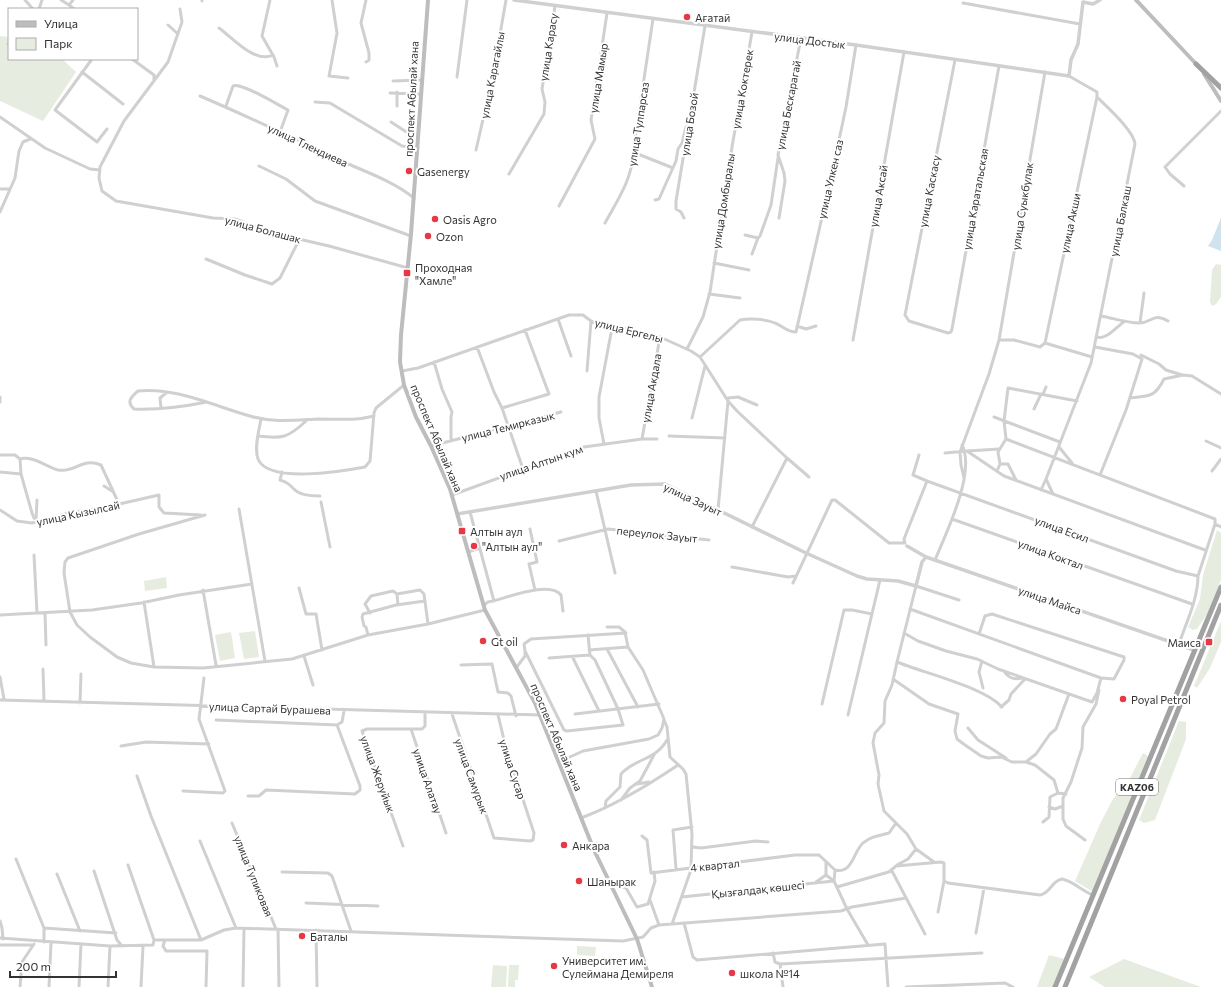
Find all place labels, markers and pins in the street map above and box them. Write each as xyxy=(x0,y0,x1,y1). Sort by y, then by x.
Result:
place label: Ағатай xyxy=(695,11,730,24)
marker: Ағатай xyxy=(682,12,692,22)
place label: Gasenergy xyxy=(417,165,470,178)
marker: Gasenergy xyxy=(404,166,414,176)
place label: Oasis Agro xyxy=(443,213,497,226)
marker: Oasis Agro xyxy=(430,214,440,224)
place label: Ozon xyxy=(436,230,463,243)
marker: Ozon xyxy=(423,231,433,241)
place label: Проходная "Хамле" xyxy=(415,261,472,287)
marker: Проходная "Хамле" xyxy=(402,268,412,278)
place label: Алтын аул xyxy=(470,525,523,538)
marker: Алтын аул xyxy=(457,526,467,536)
place label: "Алтын аул" xyxy=(482,540,542,553)
marker: "Алтын аул" xyxy=(469,541,479,551)
place label: Gt oil xyxy=(491,635,518,648)
marker: Gt oil xyxy=(478,636,488,646)
place label: Маиса xyxy=(1167,636,1201,649)
marker: Маиса xyxy=(1204,637,1214,647)
place label: Poyal Petrol xyxy=(1131,693,1191,706)
marker: Poyal Petrol xyxy=(1118,694,1128,704)
place label: Анкара xyxy=(572,839,610,852)
marker: Анкара xyxy=(559,840,569,850)
place label: Шанырак xyxy=(587,875,637,888)
marker: Шанырак xyxy=(574,876,584,886)
place label: Баталы xyxy=(310,930,348,943)
marker: Баталы xyxy=(297,931,307,941)
place label: Университет им. Сулеймана Демиреля xyxy=(562,954,674,980)
marker: Университет им. Сулеймана Демиреля xyxy=(549,961,559,971)
place label: школа №14 xyxy=(740,967,800,980)
marker: школа №14 xyxy=(727,968,737,978)

